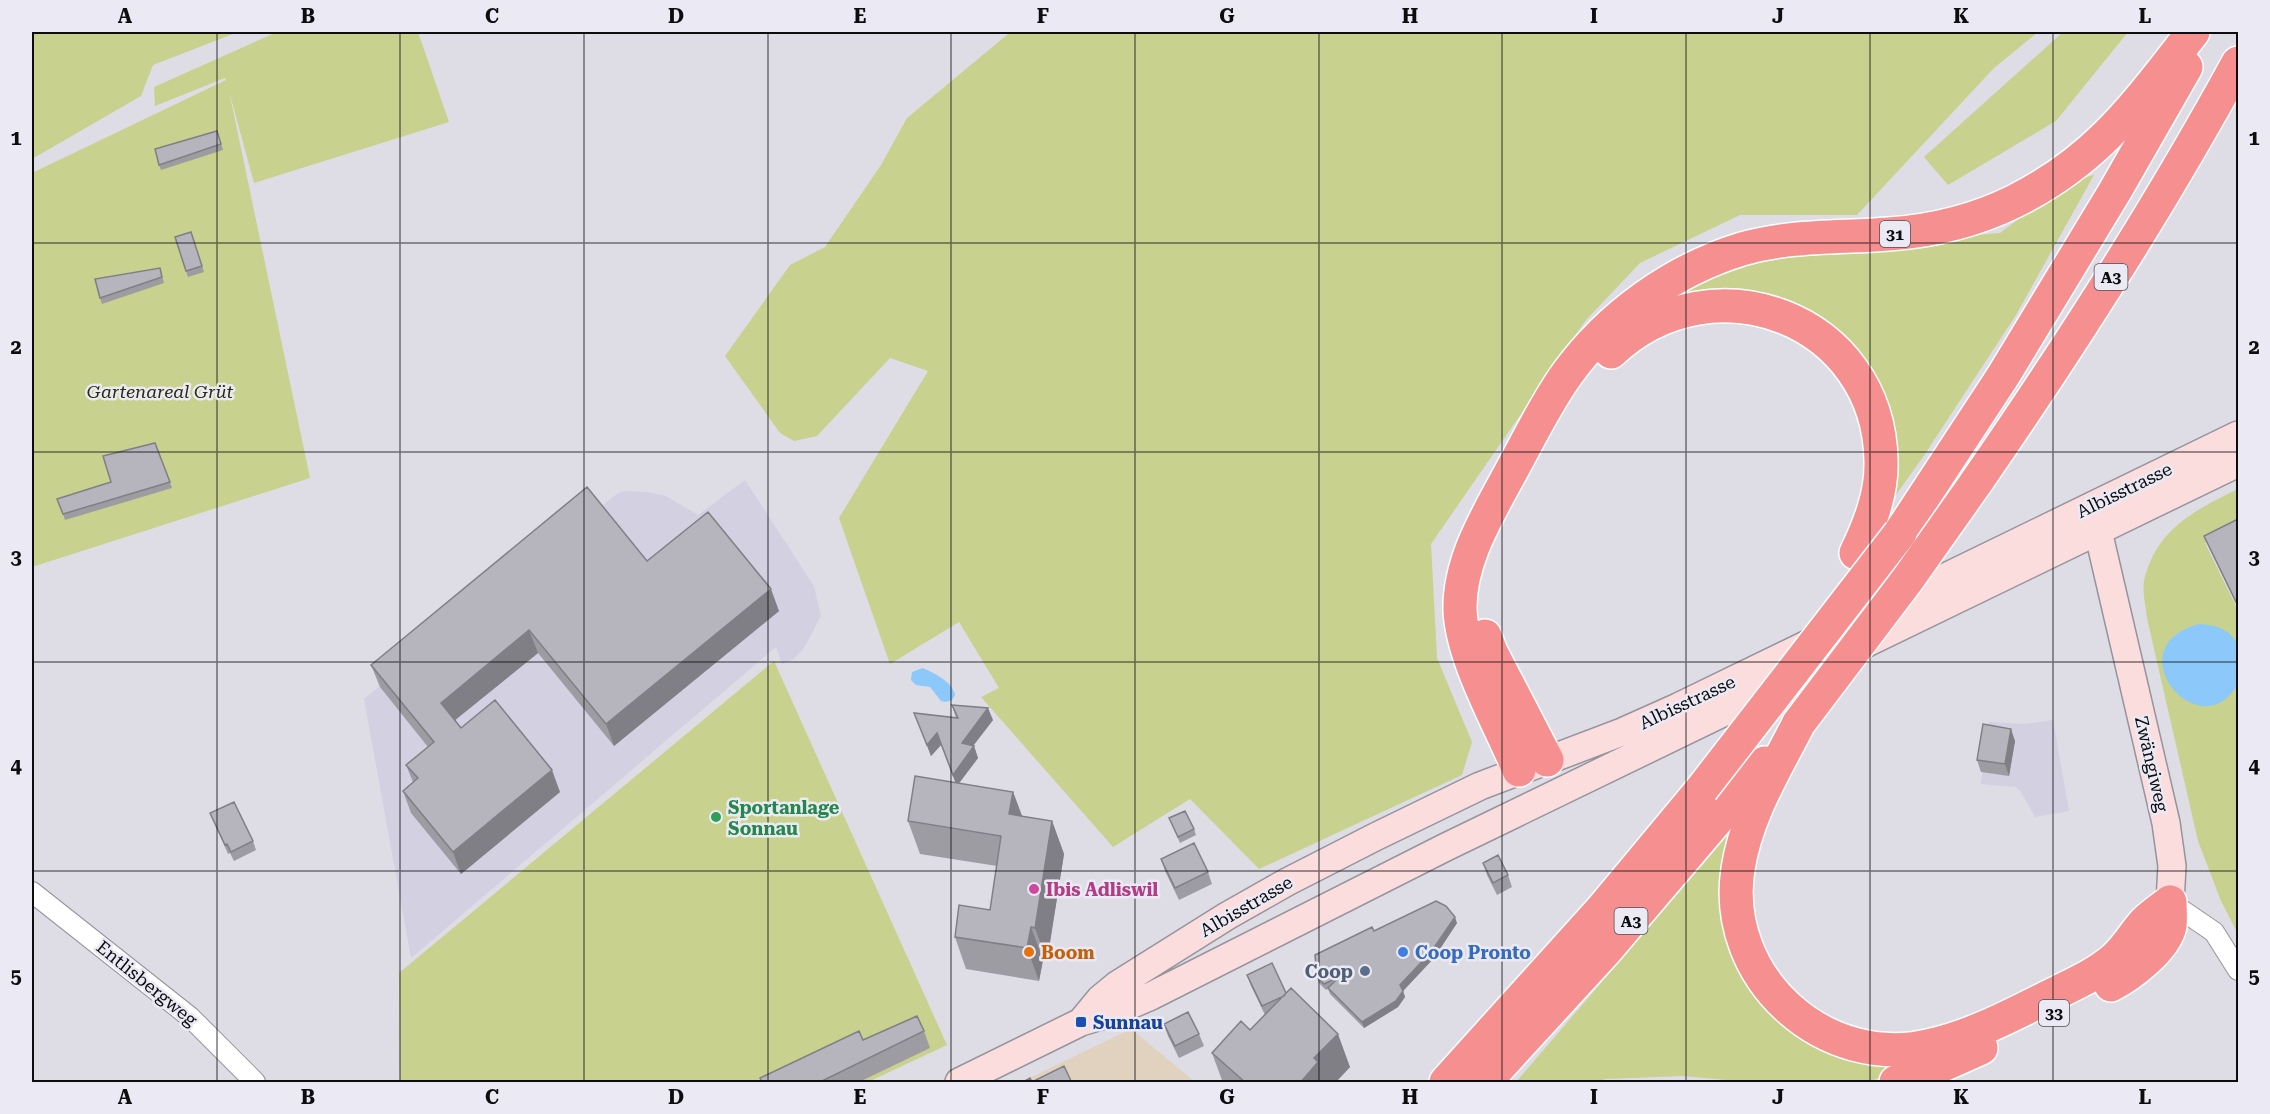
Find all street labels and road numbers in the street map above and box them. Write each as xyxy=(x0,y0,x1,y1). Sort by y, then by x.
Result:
road number: 31 xyxy=(1880,221,1910,247)
road number: A3 xyxy=(2094,264,2128,290)
street label: Albisstrasse xyxy=(2073,458,2175,522)
street label: Albisstrasse xyxy=(1636,671,1738,733)
street label: Zwängiweg xyxy=(2131,714,2173,815)
street label: Albisstrasse xyxy=(1196,871,1296,941)
road number: A3 xyxy=(1614,908,1648,934)
street label: Entlisbergweg xyxy=(92,936,202,1030)
road number: 33 xyxy=(2039,1000,2069,1026)

